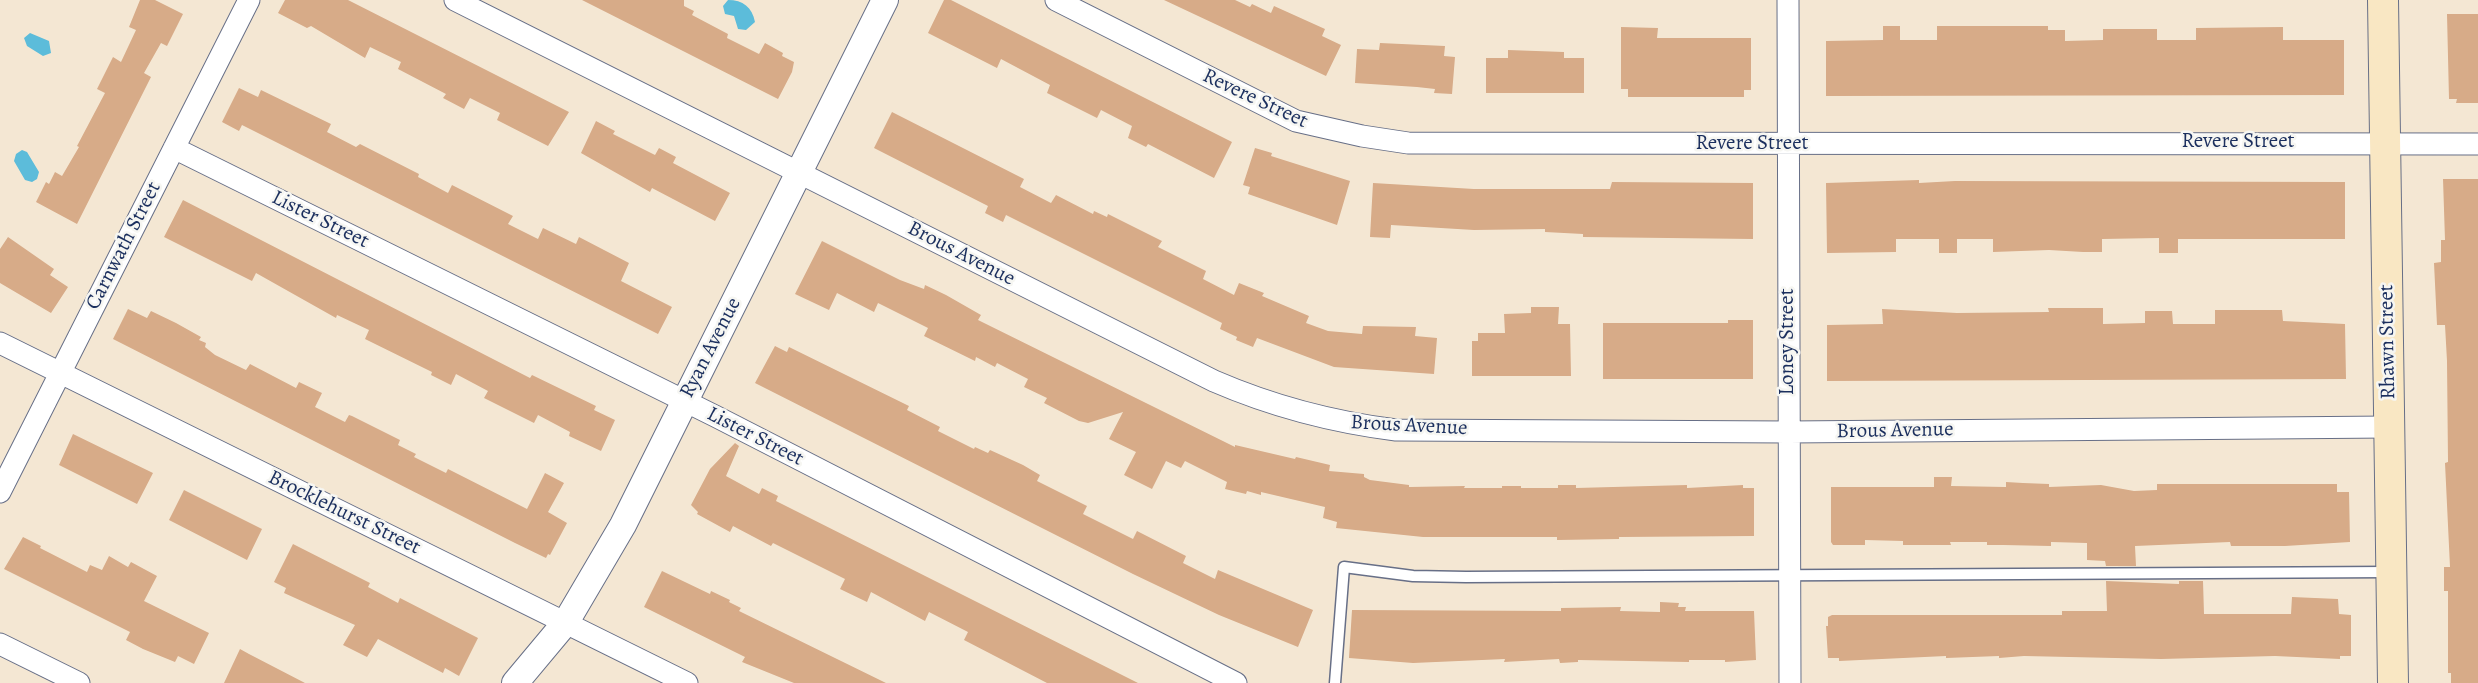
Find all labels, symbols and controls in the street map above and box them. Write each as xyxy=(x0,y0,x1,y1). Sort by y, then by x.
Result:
street label: Revere Street xyxy=(1198,64,1312,134)
street label: Revere Street xyxy=(2181,129,2295,155)
street label: Revere Street xyxy=(1695,131,1809,157)
street label: Carnwath Street xyxy=(81,178,167,314)
street label: Lister Street xyxy=(267,186,373,254)
street label: Brous Avenue xyxy=(903,216,1019,292)
street label: Rhawn Street xyxy=(2374,284,2402,400)
street label: Loney Street xyxy=(1775,288,1801,396)
street label: Ryan Avenue xyxy=(675,294,747,402)
street label: Lister Street xyxy=(702,402,808,472)
street label: Brous Avenue xyxy=(1350,410,1468,442)
street label: Brous Avenue xyxy=(1836,417,1954,445)
street label: Brocklehurst Street xyxy=(264,465,424,561)

